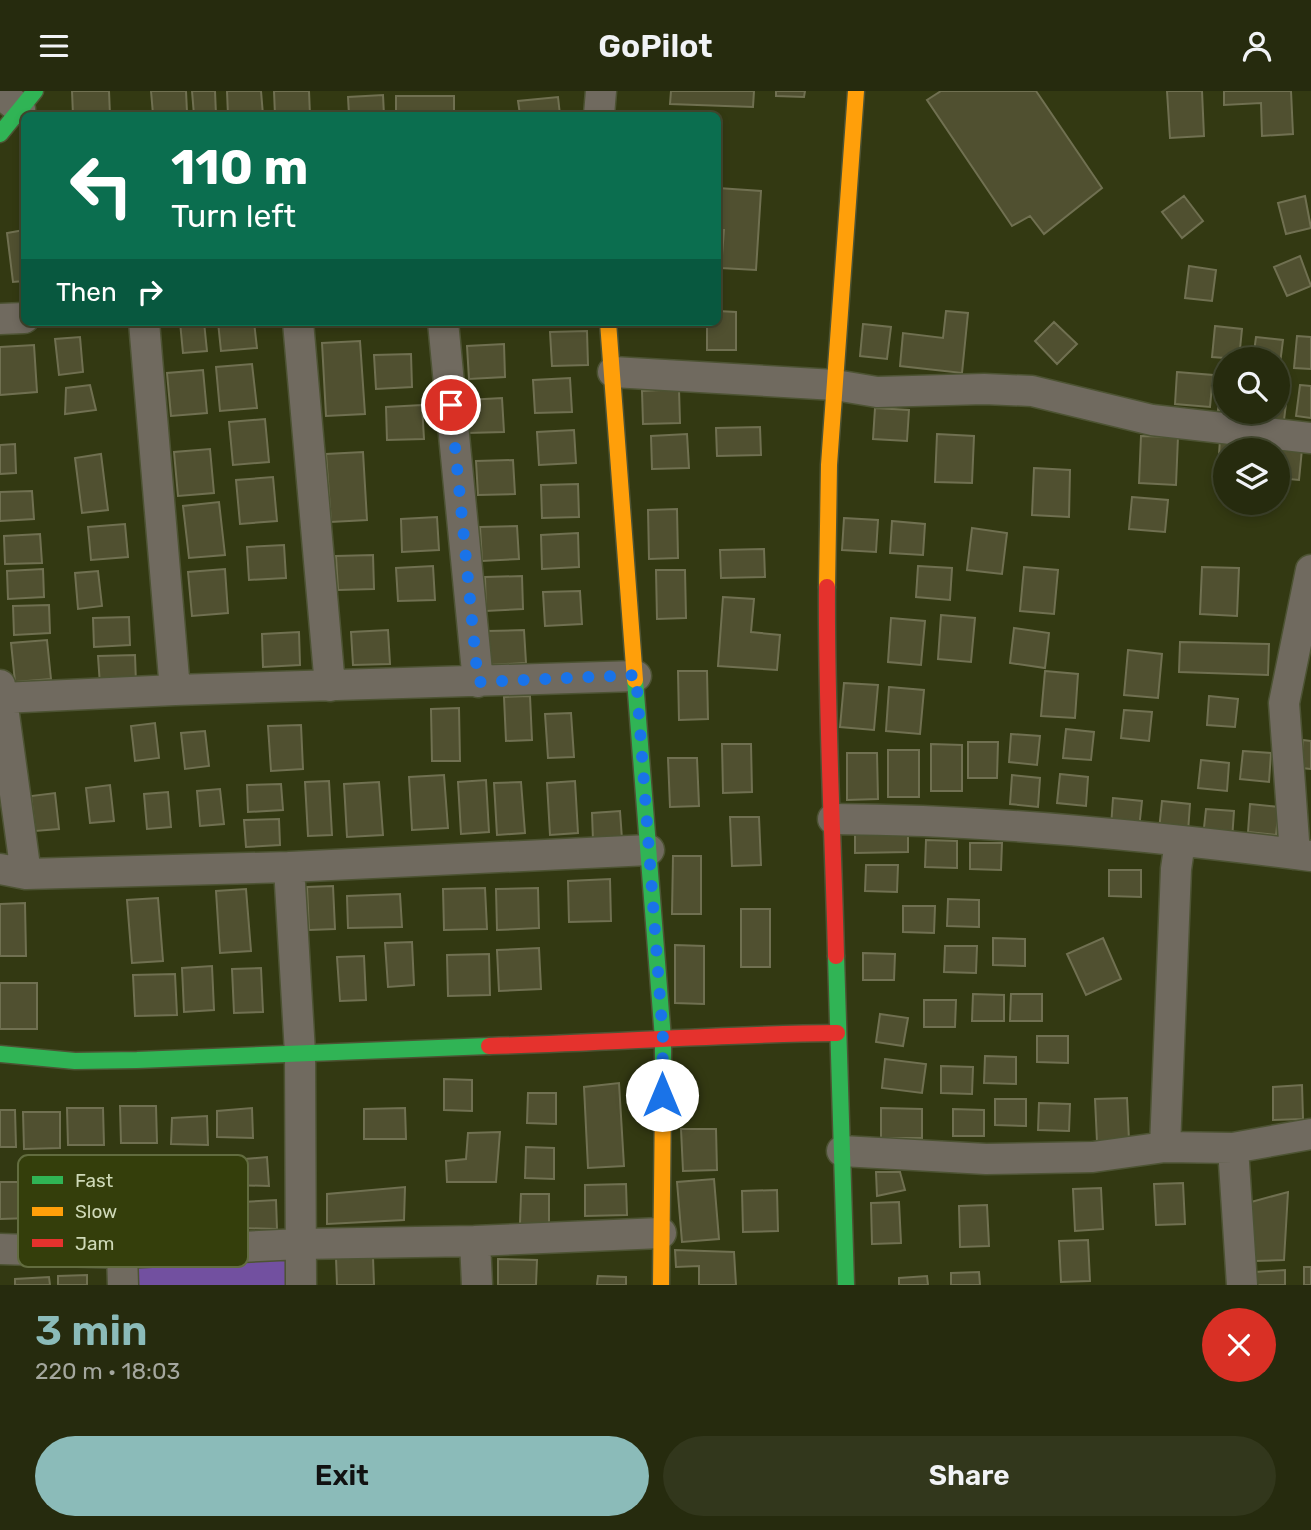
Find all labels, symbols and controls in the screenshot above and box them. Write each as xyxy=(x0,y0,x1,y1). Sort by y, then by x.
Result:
icon: menu xyxy=(35,27,73,65)
text: GoPilot xyxy=(598,27,713,65)
icon: person xyxy=(1238,27,1276,65)
text: 110 m xyxy=(171,138,308,196)
icon: left xyxy=(56,140,147,231)
text: Turn left xyxy=(171,197,296,235)
icon: right xyxy=(131,273,169,311)
text: Then xyxy=(56,277,117,308)
map controls xyxy=(1213,347,1290,515)
button: search xyxy=(1213,347,1290,424)
pin xyxy=(421,375,481,435)
icon: arrive xyxy=(432,386,470,424)
button: layers xyxy=(1213,438,1290,515)
position arrow xyxy=(625,1058,699,1132)
legend xyxy=(18,1155,248,1267)
text: Fast xyxy=(75,1169,114,1192)
text: Slow xyxy=(75,1200,117,1223)
text: Jam xyxy=(75,1232,114,1255)
text: 3 min xyxy=(35,1306,148,1356)
button: close xyxy=(1202,1308,1276,1382)
text: 220 m · 18:03 xyxy=(35,1357,180,1385)
button: Exit xyxy=(35,1436,649,1516)
button: Share xyxy=(663,1436,1276,1516)

